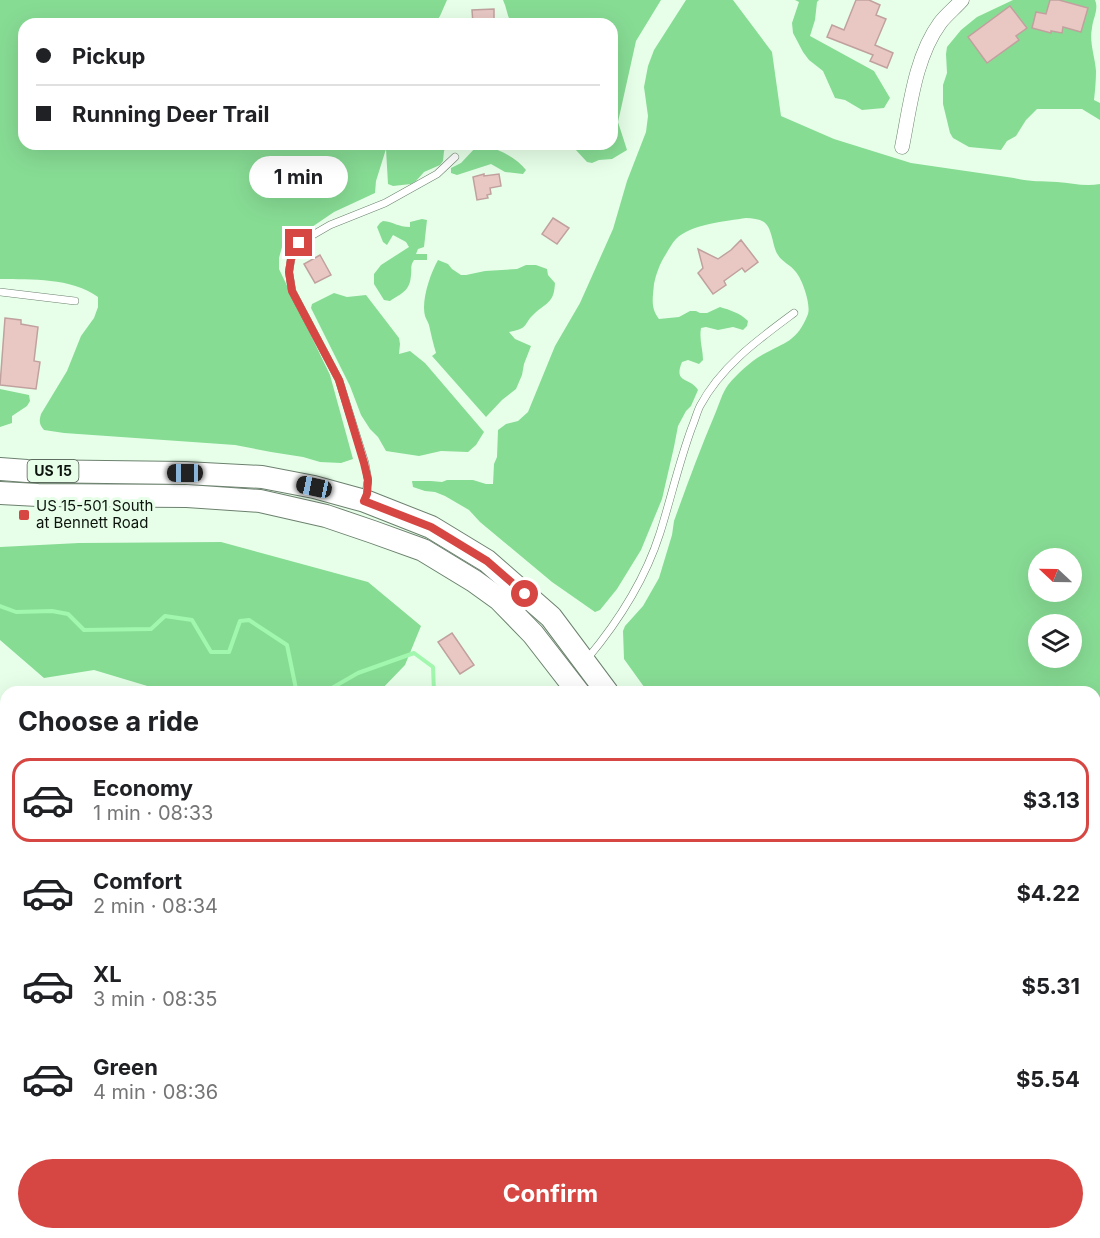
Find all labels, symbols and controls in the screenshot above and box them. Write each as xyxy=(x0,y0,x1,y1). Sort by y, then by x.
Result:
text: Pickup xyxy=(72,43,146,69)
text: Running Deer Trail xyxy=(72,101,269,127)
callout: 1 min xyxy=(250,156,348,198)
text: 1 min xyxy=(274,165,323,189)
route end xyxy=(285,229,312,256)
road number: US 15 xyxy=(28,460,78,482)
car xyxy=(167,464,203,482)
car xyxy=(295,474,333,500)
place label: US 15-501 South at Bennett Road xyxy=(36,496,153,532)
marker: US 15-501 South at Bennett Road xyxy=(17,508,31,522)
north arrow xyxy=(1028,548,1082,602)
map controls xyxy=(1028,548,1082,668)
route start xyxy=(511,580,538,607)
button: layers xyxy=(1028,614,1082,668)
text: Choose a ride xyxy=(18,705,199,738)
icon: car xyxy=(21,773,75,827)
text: Economy xyxy=(93,775,193,801)
text: $3.13 xyxy=(1023,787,1080,813)
text: 1 min · 08:33 xyxy=(93,801,213,825)
icon: car xyxy=(21,866,75,920)
text: Comfort xyxy=(93,868,182,894)
text: $4.22 xyxy=(1016,880,1080,906)
text: 2 min · 08:34 xyxy=(93,894,218,918)
icon: car xyxy=(21,959,75,1013)
text: XL xyxy=(93,961,122,987)
text: $5.31 xyxy=(1022,973,1080,999)
text: 3 min · 08:35 xyxy=(93,987,217,1011)
icon: car xyxy=(21,1052,75,1106)
text: Green xyxy=(93,1054,158,1080)
text: $5.54 xyxy=(1016,1066,1080,1092)
text: 4 min · 08:36 xyxy=(93,1080,218,1104)
button: Confirm xyxy=(18,1159,1083,1228)

